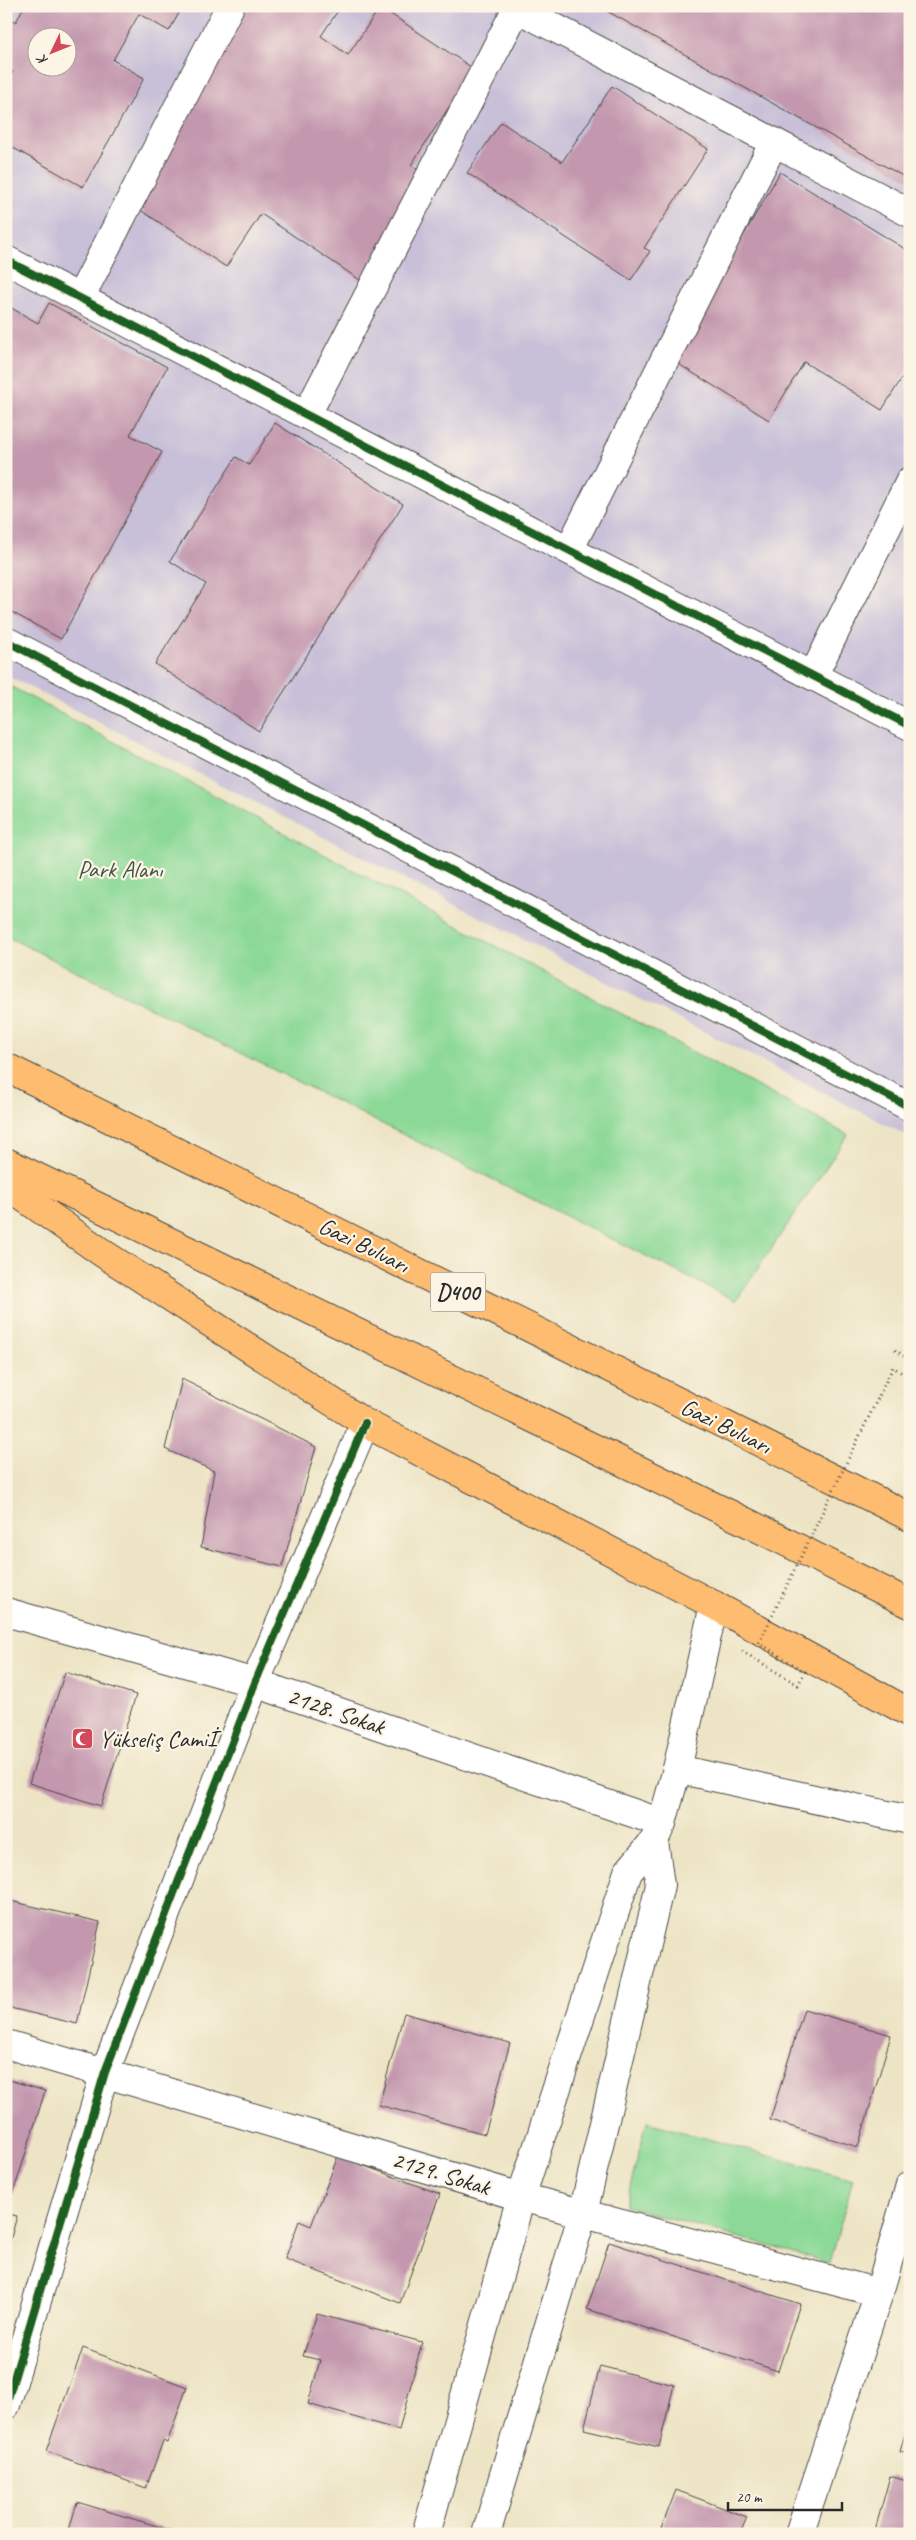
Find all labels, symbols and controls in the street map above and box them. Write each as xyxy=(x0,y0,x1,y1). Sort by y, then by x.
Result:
north arrow xyxy=(28,28,78,78)
text: K xyxy=(32,50,52,69)
park label: Park Alanı xyxy=(78,854,164,884)
street label: Gazi Bulvarı xyxy=(314,1210,415,1280)
road number: D400 xyxy=(430,1272,486,1311)
street label: Gazi Bulvarı xyxy=(676,1391,777,1461)
street label: 2128. Sokak xyxy=(283,1680,391,1742)
place label: Yükseliş Camiİ xyxy=(99,1724,222,1754)
mosque icon: Yükseliş Camiİ xyxy=(71,1727,95,1751)
street label: 2129. Sokak xyxy=(388,2144,496,2203)
scale bar xyxy=(728,2480,842,2512)
text: 20 m xyxy=(736,2488,763,2507)

